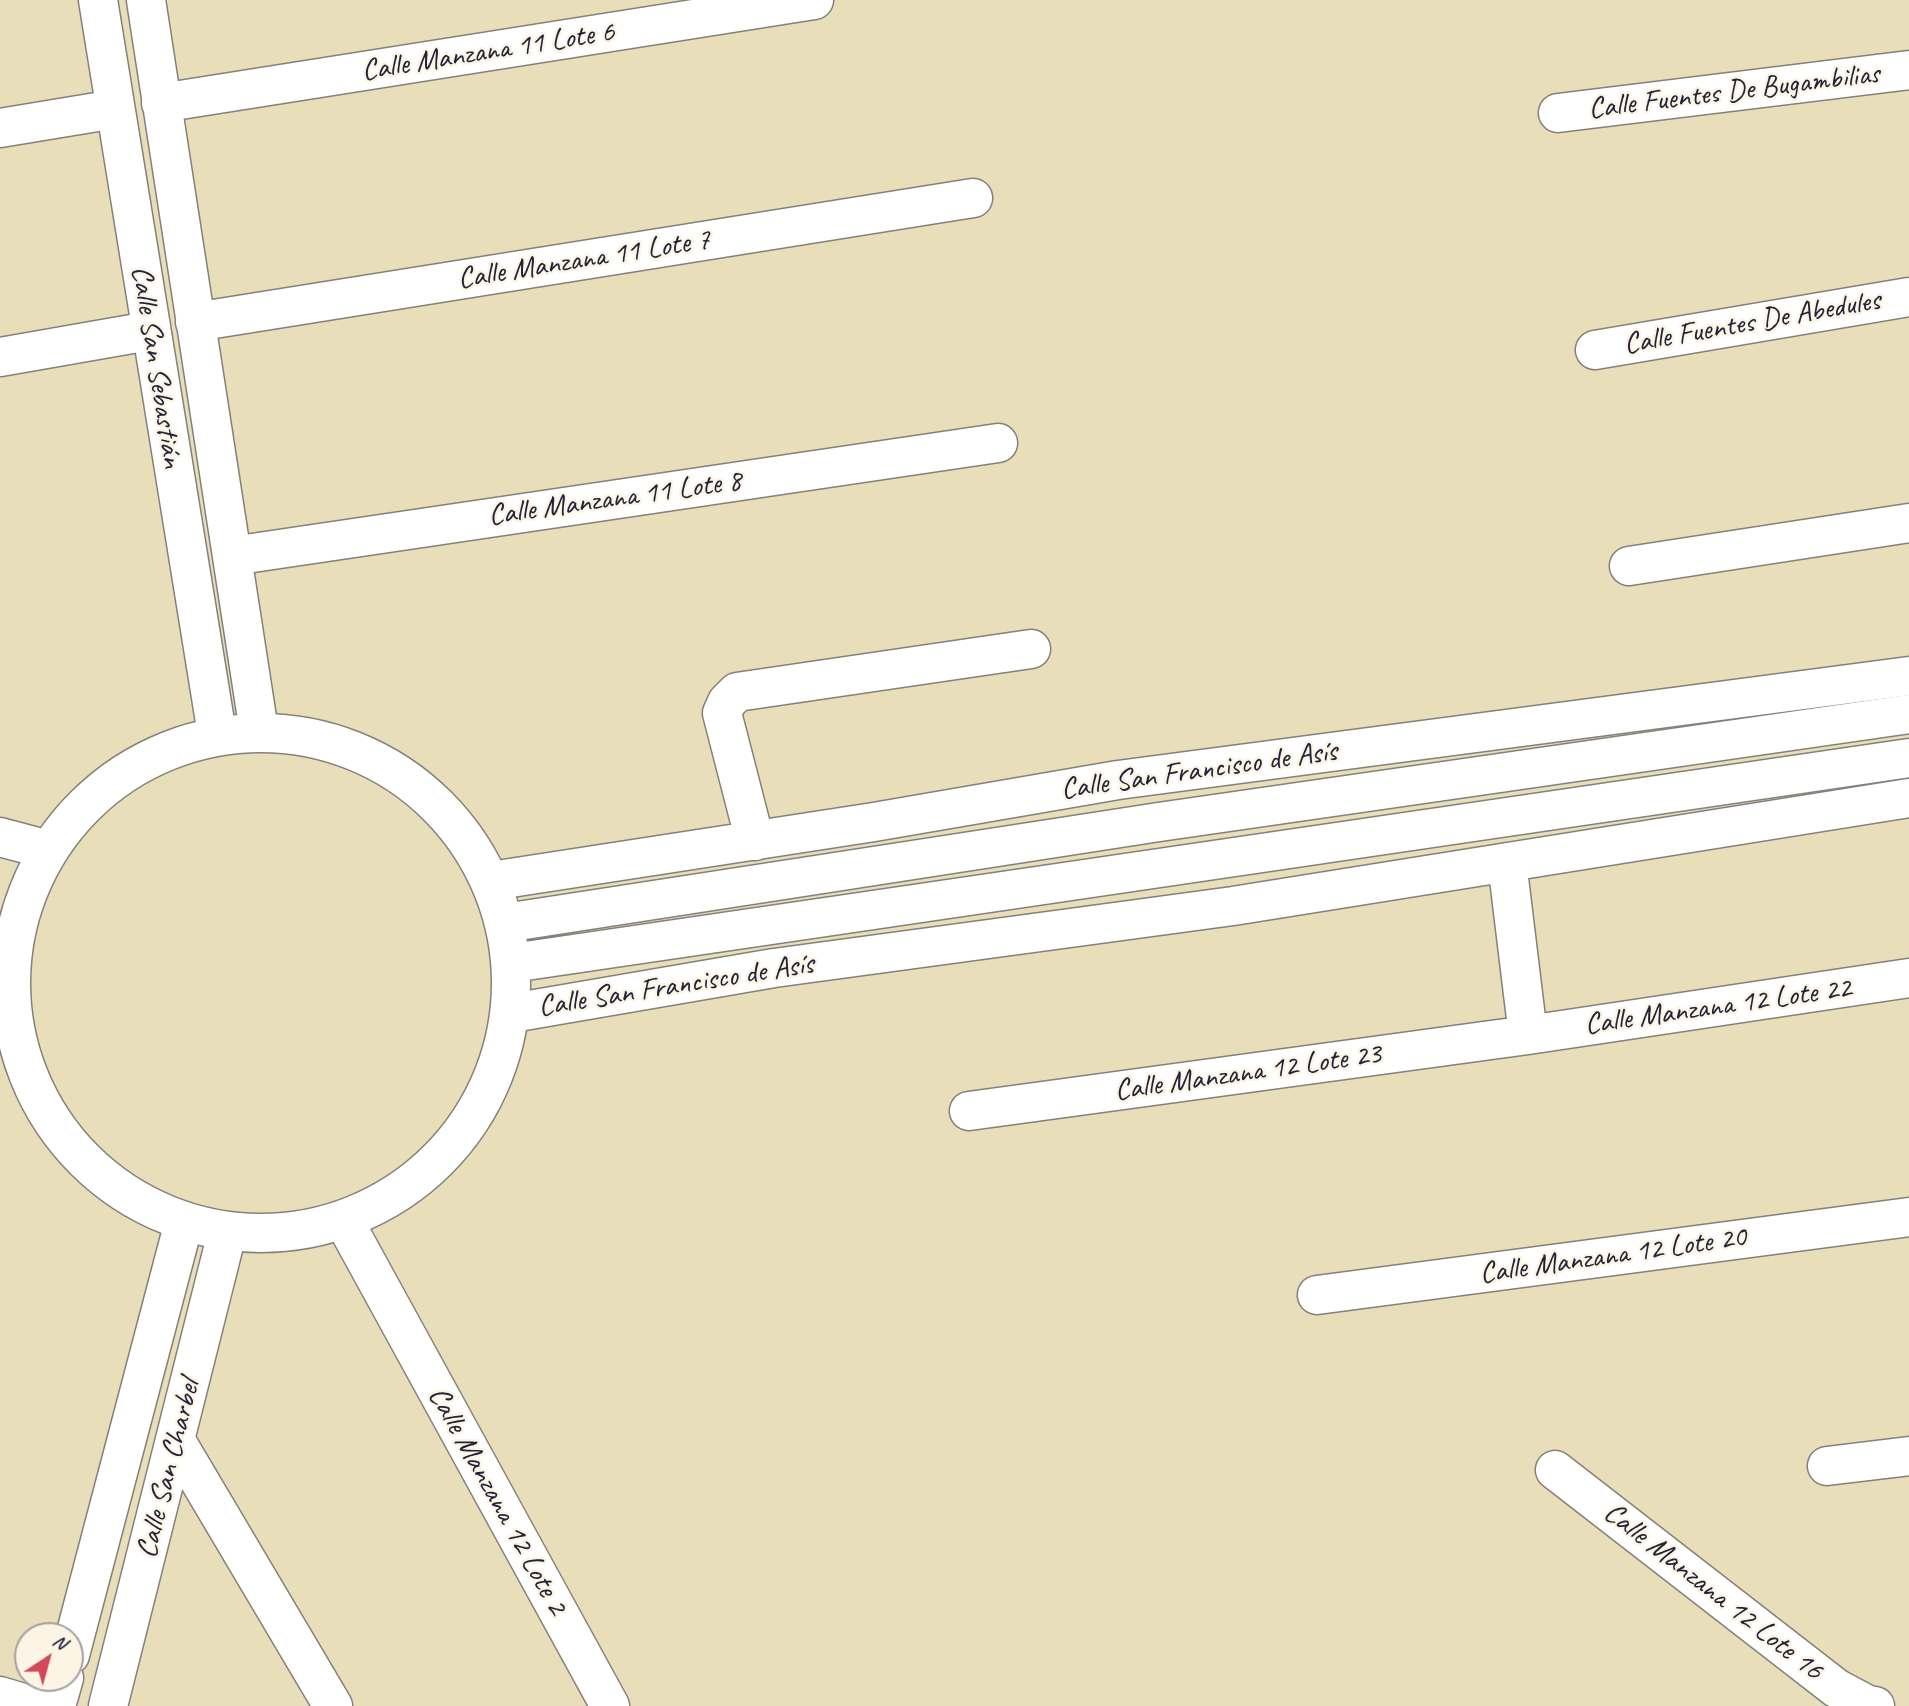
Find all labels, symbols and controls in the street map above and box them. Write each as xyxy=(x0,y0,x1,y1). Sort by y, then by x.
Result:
street label: Calle Manzana 11 Lote 6 xyxy=(359,14,617,90)
street label: Calle Fuentes De Bugambilias xyxy=(1586,56,1882,128)
street label: Calle Manzana 11 Lote 7 xyxy=(455,222,713,298)
street label: Calle San Sebastián xyxy=(122,264,190,470)
street label: Calle Fuentes De Abedules xyxy=(1621,283,1883,363)
street label: Calle Manzana 11 Lote 8 xyxy=(486,463,744,535)
street label: Calle San Francisco de Asís xyxy=(1059,734,1339,808)
street label: Calle San Francisco de Asís xyxy=(536,946,816,1026)
street label: Calle Manzana 12 Lote 22 xyxy=(1582,970,1854,1044)
street label: Calle Manzana 12 Lote 23 xyxy=(1112,1036,1384,1110)
street label: Calle Manzana 12 Lote 20 xyxy=(1477,1219,1749,1293)
street label: Calle San Charbel xyxy=(129,1376,209,1562)
street label: Calle Manzana 12 Lote 2 xyxy=(419,1381,575,1621)
street label: Calle Manzana 12 Lote 16 xyxy=(1596,1495,1830,1689)
north arrow xyxy=(14,1622,84,1692)
text: N xyxy=(48,1628,72,1655)

